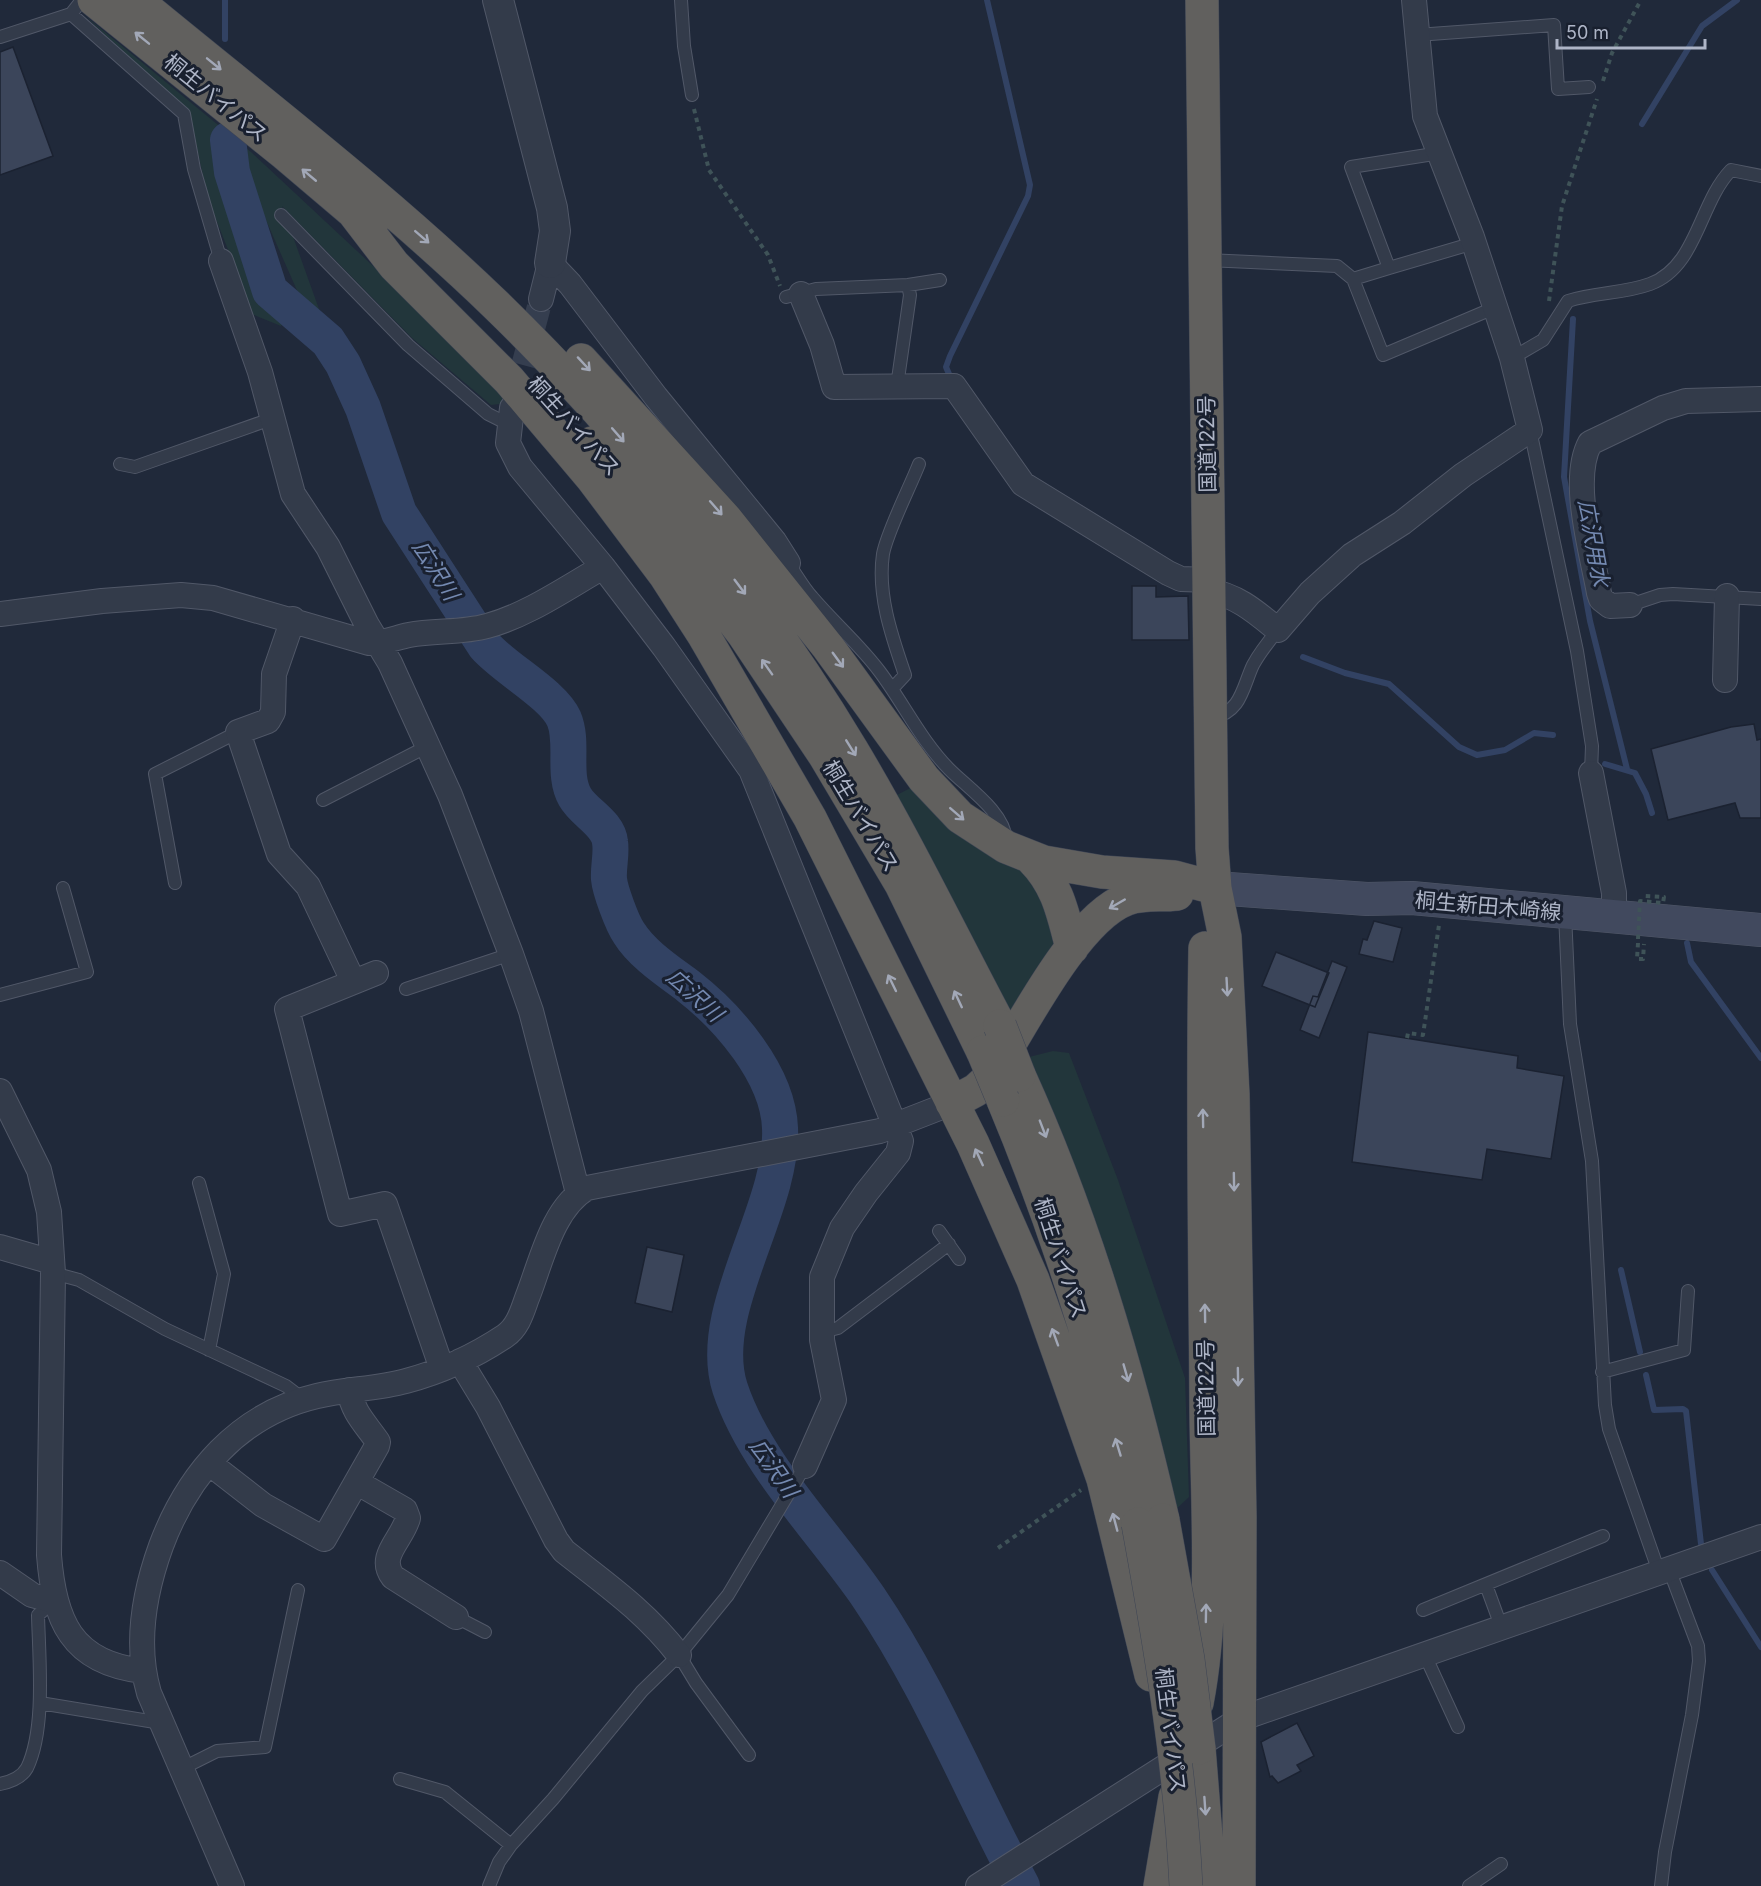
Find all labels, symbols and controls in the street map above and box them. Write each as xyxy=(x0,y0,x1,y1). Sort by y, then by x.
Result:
scale bar xyxy=(1557,12,1706,50)
text: 50 m xyxy=(1566,22,1609,43)
one-way arrow xyxy=(134,32,150,45)
street label: 桐生バイパス xyxy=(159,49,273,147)
one-way arrow xyxy=(206,57,221,71)
one-way arrow xyxy=(301,168,317,181)
one-way arrow xyxy=(414,230,429,244)
one-way arrow xyxy=(577,357,592,372)
street label: 桐生バイパス xyxy=(523,371,625,481)
street label: 国道122号 xyxy=(1194,395,1220,493)
one-way arrow xyxy=(611,427,625,442)
water label: 広沢用水 xyxy=(1574,497,1615,591)
one-way arrow xyxy=(709,500,723,515)
water label: 広沢川 xyxy=(407,535,466,607)
one-way arrow xyxy=(734,579,747,595)
one-way arrow xyxy=(832,652,844,668)
one-way arrow xyxy=(761,659,773,675)
one-way arrow xyxy=(845,739,857,756)
street label: 桐生バイパス xyxy=(818,756,904,876)
one-way arrow xyxy=(949,807,964,821)
street label: 桐生新田木崎線 xyxy=(1414,887,1562,925)
one-way arrow xyxy=(1109,899,1126,911)
water label: 広沢川 xyxy=(662,963,730,1028)
one-way arrow xyxy=(886,974,898,992)
one-way arrow xyxy=(1222,976,1233,996)
one-way arrow xyxy=(952,990,963,1008)
one-way arrow xyxy=(1197,1108,1209,1128)
one-way arrow xyxy=(1038,1119,1049,1138)
one-way arrow xyxy=(973,1149,985,1167)
one-way arrow xyxy=(1228,1171,1240,1191)
street label: 桐生バイパス xyxy=(1030,1194,1092,1322)
one-way arrow xyxy=(1199,1303,1211,1323)
one-way arrow xyxy=(1048,1328,1059,1347)
street label: 国道122号 xyxy=(1193,1339,1219,1437)
one-way arrow xyxy=(1121,1363,1132,1382)
one-way arrow xyxy=(1232,1366,1243,1386)
water label: 広沢川 xyxy=(744,1434,805,1504)
one-way arrow xyxy=(1112,1438,1123,1457)
one-way arrow xyxy=(1109,1513,1120,1532)
one-way arrow xyxy=(1200,1603,1212,1623)
street label: 桐生バイパス xyxy=(1151,1666,1191,1794)
one-way arrow xyxy=(1199,1796,1210,1816)

